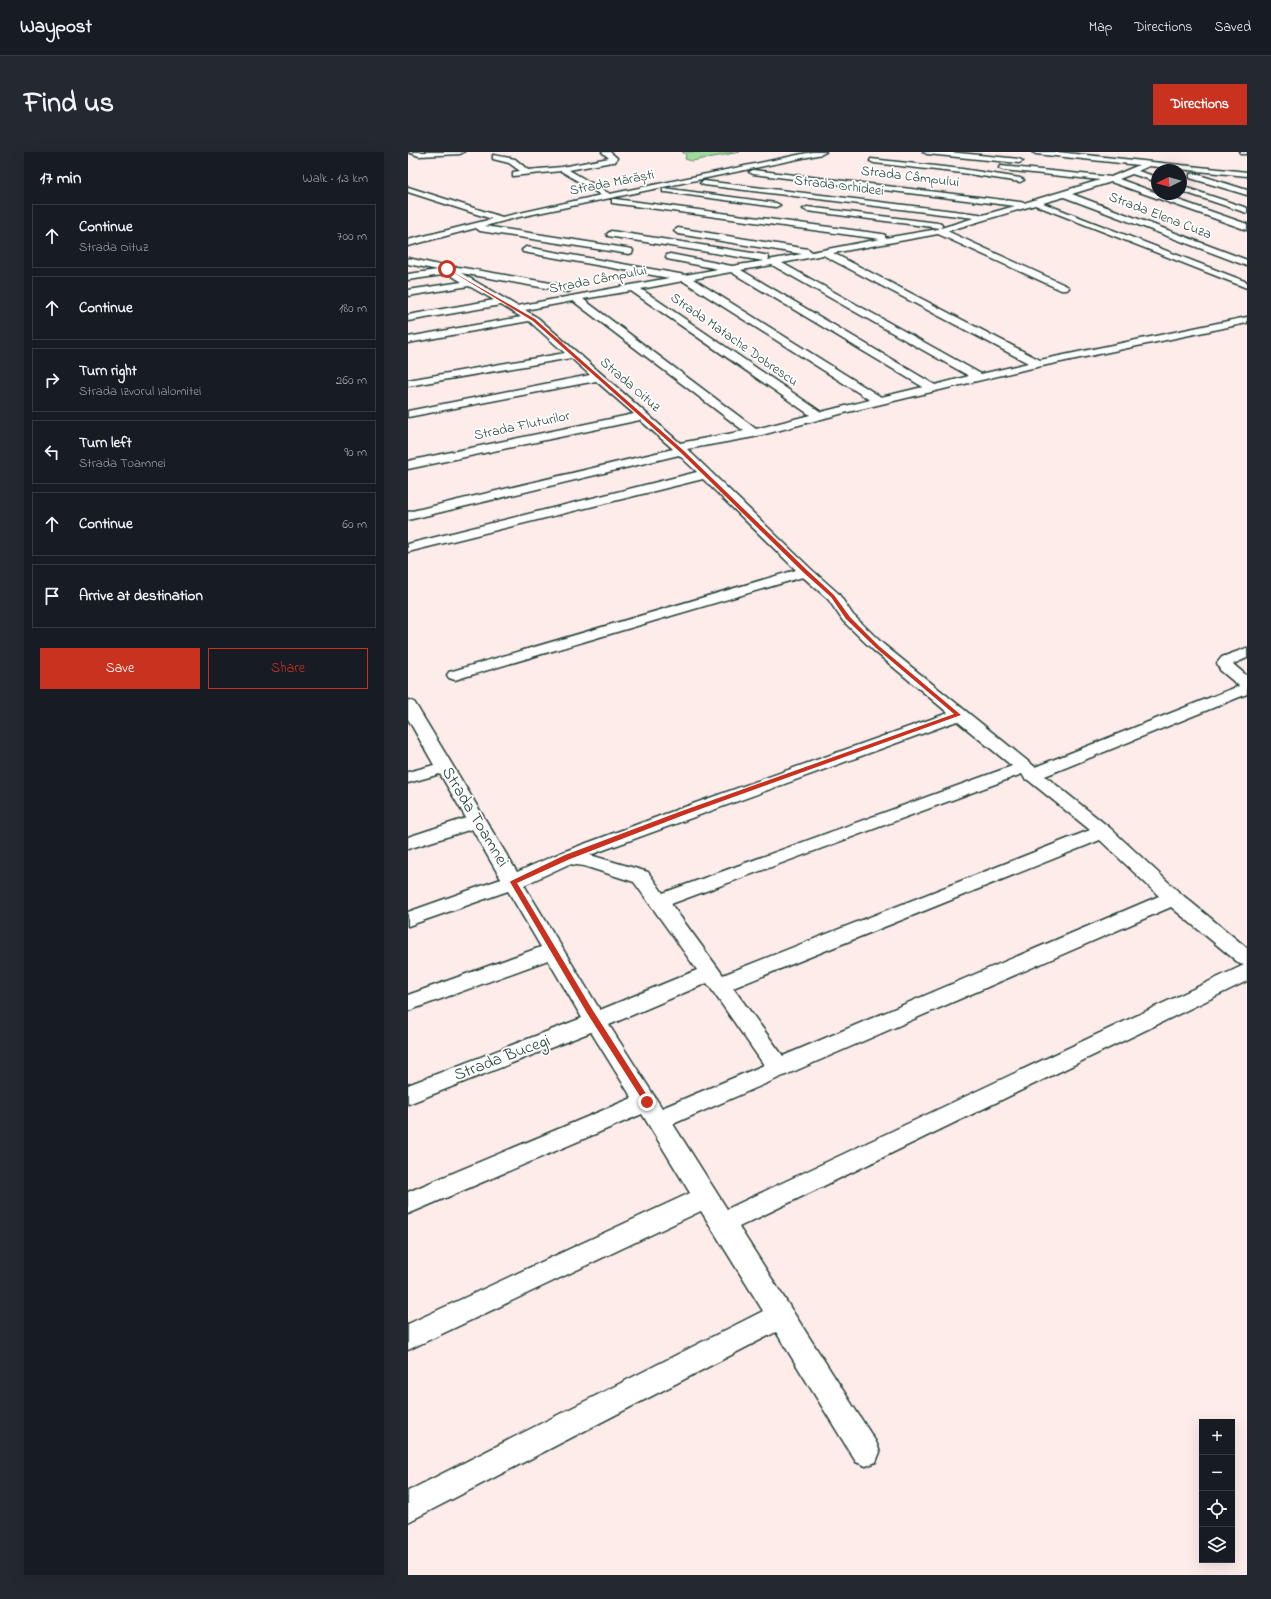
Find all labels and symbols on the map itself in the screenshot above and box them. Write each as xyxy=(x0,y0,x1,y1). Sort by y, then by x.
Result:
street label: Strada Câmpului xyxy=(860,161,960,193)
street label: Strada Mărăști xyxy=(568,164,656,202)
north arrow xyxy=(1151,164,1187,200)
street label: Strada Orhideei xyxy=(793,170,885,202)
street label: Strada Elena Cuza xyxy=(1106,187,1214,245)
route start xyxy=(438,260,456,278)
street label: Strada Câmpului xyxy=(547,260,649,300)
street label: Strada Matache Dobrescu xyxy=(666,288,802,392)
street label: Strada Oituz xyxy=(595,353,665,418)
street label: Strada Fluturilor xyxy=(472,405,572,446)
street label: Strada Toamnei xyxy=(435,762,515,872)
street label: Strada Bucegi xyxy=(450,1028,554,1090)
route end xyxy=(638,1093,656,1111)

